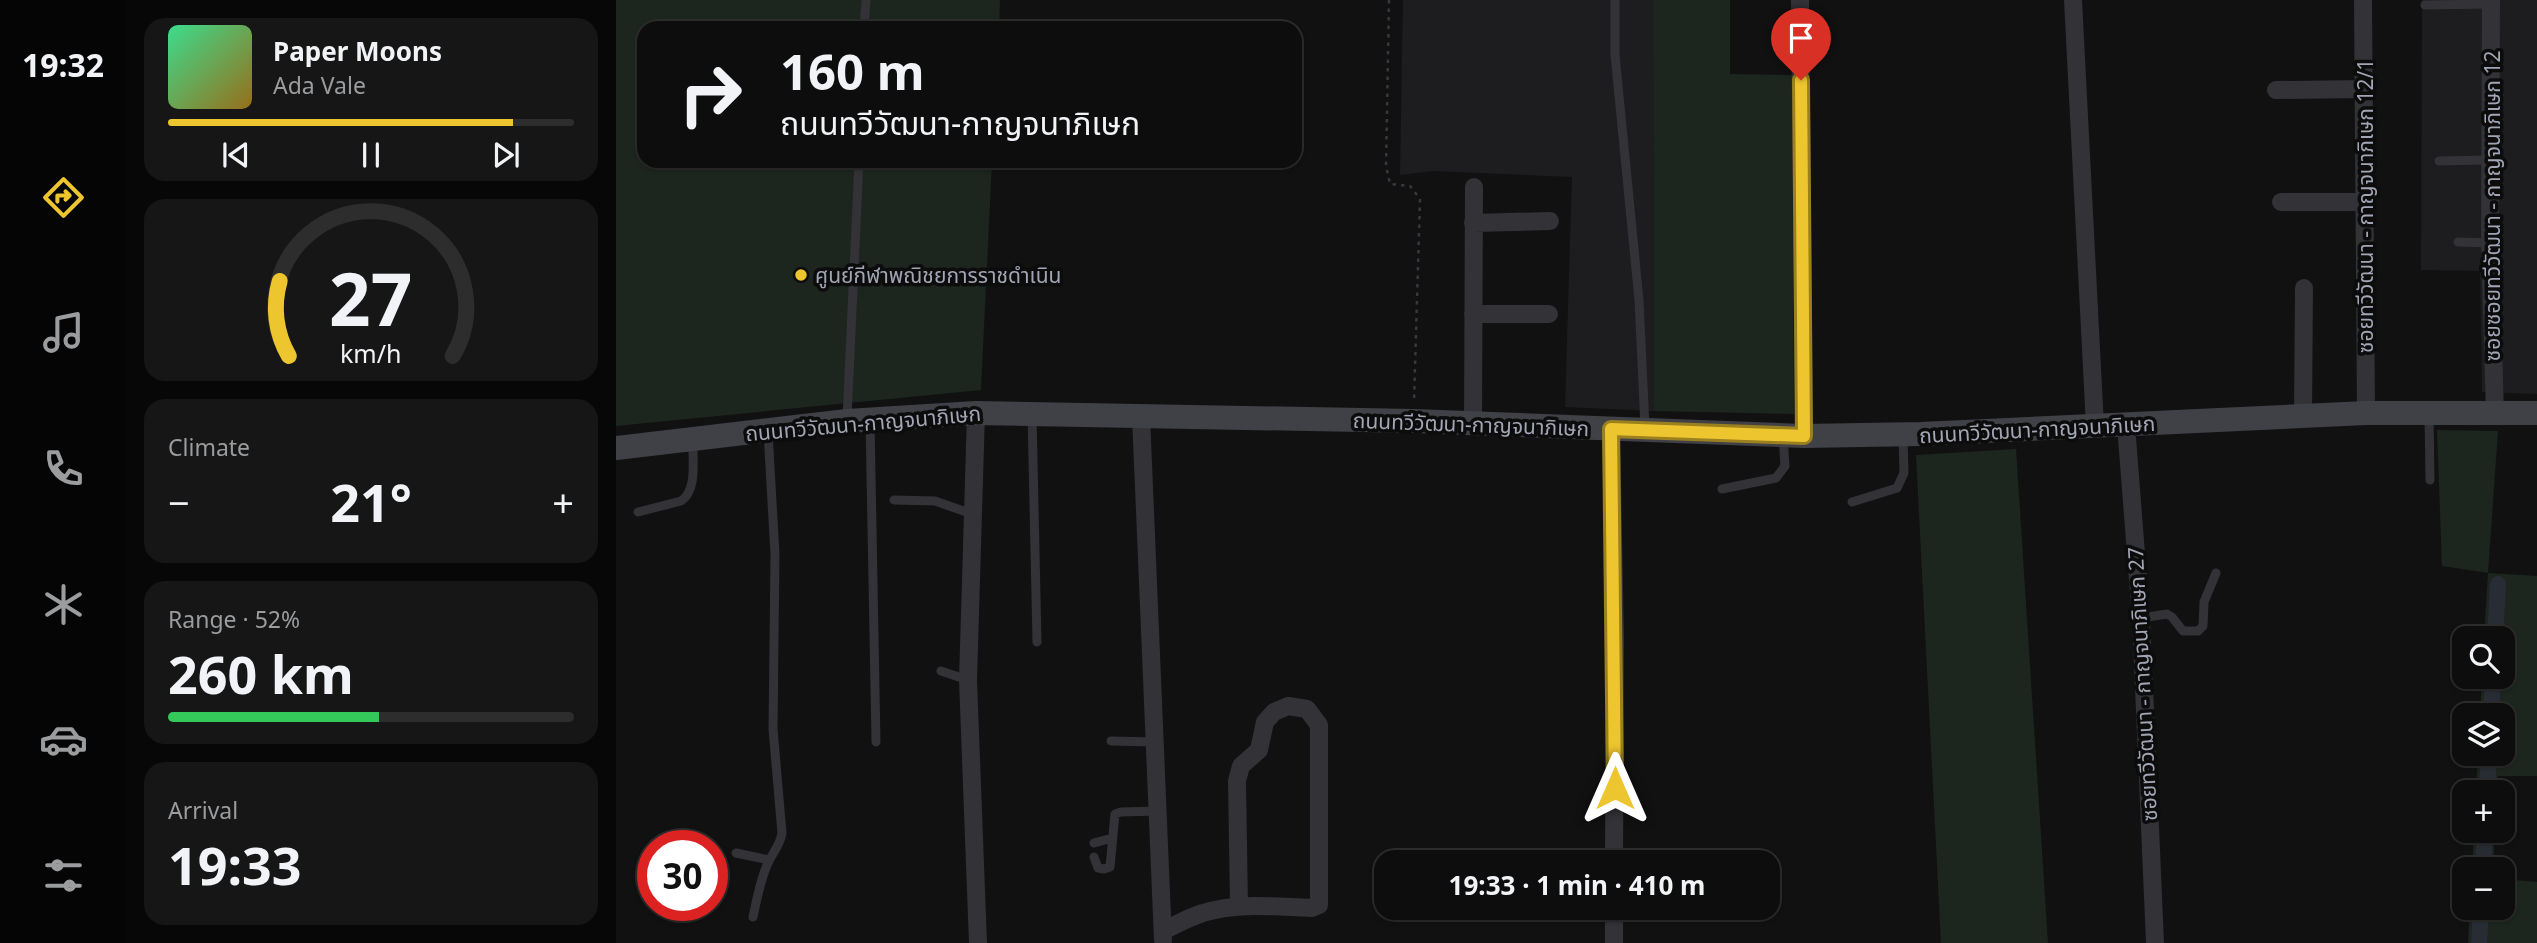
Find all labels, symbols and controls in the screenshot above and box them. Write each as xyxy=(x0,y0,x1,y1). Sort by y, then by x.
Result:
pin xyxy=(1771,8,1831,80)
icon: arrive xyxy=(1782,19,1820,57)
text: Paper Moons xyxy=(273,33,442,69)
text: 160 m xyxy=(780,38,925,104)
text: 19:32 xyxy=(22,43,104,86)
icon: right xyxy=(665,49,756,140)
street label: ซอยซอยทวีวัฒนา - กาญจนาภิเษก 12 xyxy=(2478,51,2506,361)
street label: ซอยทวีวัฒนา - กาญจนาภิเษก 12/1 xyxy=(2351,59,2379,353)
text: Ada Vale xyxy=(273,69,366,101)
text: ถนนทวีวัฒนา-กาญจนาภิเษก xyxy=(780,101,1140,144)
icon: previous xyxy=(217,136,255,174)
icon: pause xyxy=(352,136,390,174)
icon: next xyxy=(487,136,525,174)
icon: directions xyxy=(39,173,88,222)
text: 27 xyxy=(329,249,413,348)
place label: ศูนย์กีฬาพณิชยการราชดำเนิน xyxy=(815,261,1061,289)
marker: ศูนย์กีฬาพณิชยการราชดำเนิน xyxy=(793,267,809,283)
icon: music xyxy=(39,308,88,357)
text: km/h xyxy=(340,336,402,370)
street label: ถนนทวีวัฒนา-กาญจนาภิเษก xyxy=(744,399,982,447)
street label: ถนนทวีวัฒนา-กาญจนาภิเษก xyxy=(1352,406,1590,442)
street label: ถนนทวีวัฒนา-กาญจนาภิเษก xyxy=(1918,409,2156,449)
text: Climate xyxy=(168,431,250,463)
icon: phone xyxy=(39,444,88,493)
text: 21° xyxy=(330,466,412,537)
text: − xyxy=(168,476,190,528)
text: + xyxy=(552,476,574,528)
street label: ซอยทวีวัฒนา - กาญจนาภิเษก 27 xyxy=(2121,546,2163,822)
icon: climate xyxy=(39,580,88,629)
text: Range · 52% xyxy=(168,603,300,635)
map controls xyxy=(2452,626,2515,920)
button: search xyxy=(2452,626,2515,689)
text: 260 km xyxy=(168,638,354,709)
button: layers xyxy=(2452,703,2515,766)
icon: car xyxy=(39,715,88,764)
position arrow xyxy=(1578,751,1652,825)
button: + xyxy=(2452,780,2515,843)
text: Arrival xyxy=(168,794,238,826)
text: 19:33 xyxy=(168,829,302,900)
speed limit sign: 30 xyxy=(637,830,728,921)
icon: filters xyxy=(39,851,88,900)
button: − xyxy=(2452,857,2515,920)
text: 19:33 · 1 min · 410 m xyxy=(1449,867,1705,903)

